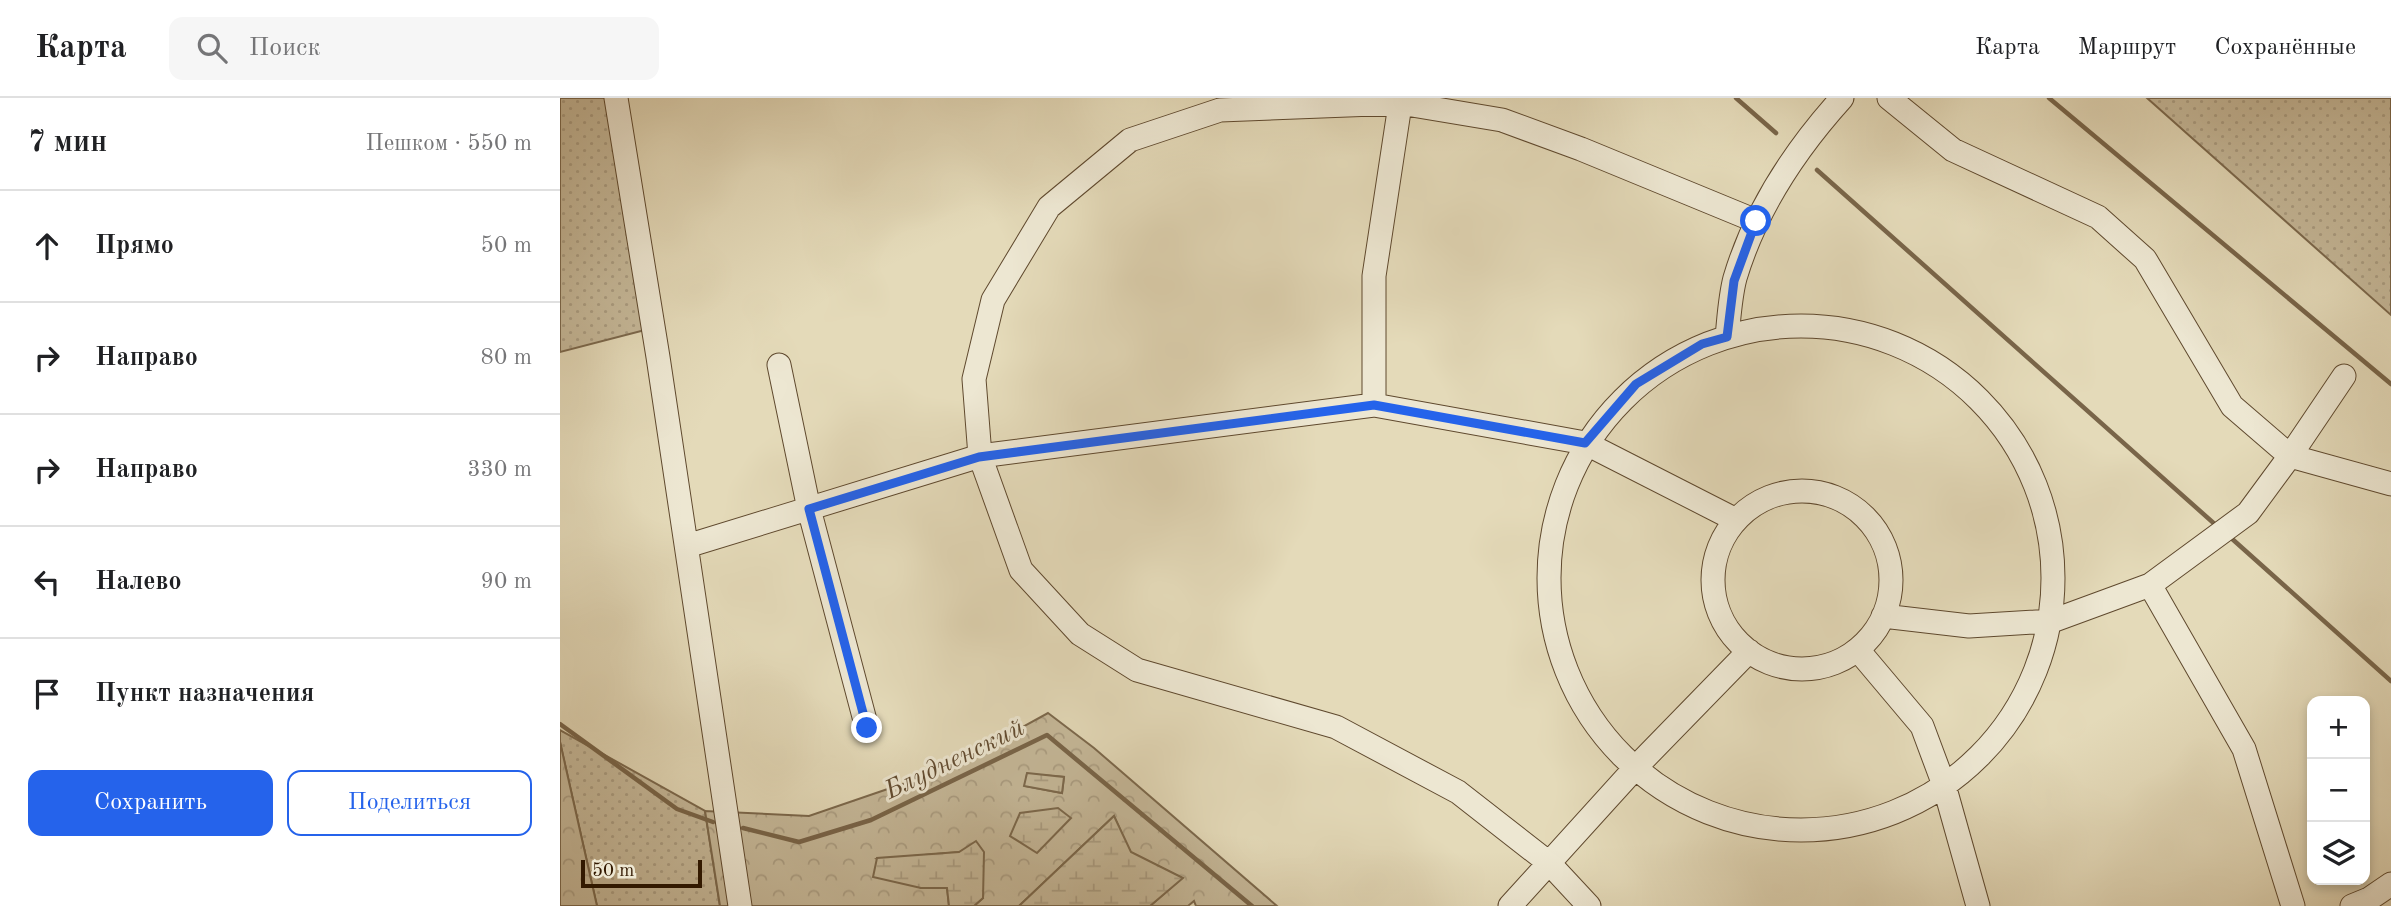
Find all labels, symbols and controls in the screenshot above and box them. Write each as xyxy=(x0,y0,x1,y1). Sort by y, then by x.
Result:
search box xyxy=(169,17,659,80)
icon: search xyxy=(193,29,231,67)
text: Карта xyxy=(35,32,127,65)
text: Поиск xyxy=(249,35,321,61)
text: Карта xyxy=(1975,36,2040,60)
text: Маршрут xyxy=(2078,36,2176,60)
text: Сохранённые xyxy=(2214,36,2356,60)
text: 7 мин xyxy=(28,128,107,158)
text: Пешком · 550 m xyxy=(366,132,532,155)
route start xyxy=(1740,205,1771,236)
icon: ahead xyxy=(28,227,66,265)
text: Прямо xyxy=(95,233,174,259)
text: 50 m xyxy=(481,234,532,257)
icon: right xyxy=(28,339,66,377)
text: Направо xyxy=(95,345,198,371)
text: 80 m xyxy=(481,346,532,369)
icon: right xyxy=(28,451,66,489)
text: Направо xyxy=(95,457,198,483)
text: 330 m xyxy=(467,458,532,481)
icon: left xyxy=(28,563,66,601)
text: Налево xyxy=(95,569,182,595)
text: 90 m xyxy=(481,570,532,593)
icon: arrive xyxy=(28,675,66,713)
text: Пункт назначения xyxy=(95,681,314,707)
map controls xyxy=(2307,696,2370,885)
button: + xyxy=(2307,696,2370,759)
route end xyxy=(851,712,882,743)
water label: Блудненский xyxy=(880,715,1029,805)
button: − xyxy=(2307,759,2370,822)
button: Сохранить xyxy=(28,770,273,836)
button: Поделиться xyxy=(287,770,532,836)
button: layers xyxy=(2307,822,2370,885)
scale bar xyxy=(581,857,702,889)
text: 50 m xyxy=(592,862,634,881)

